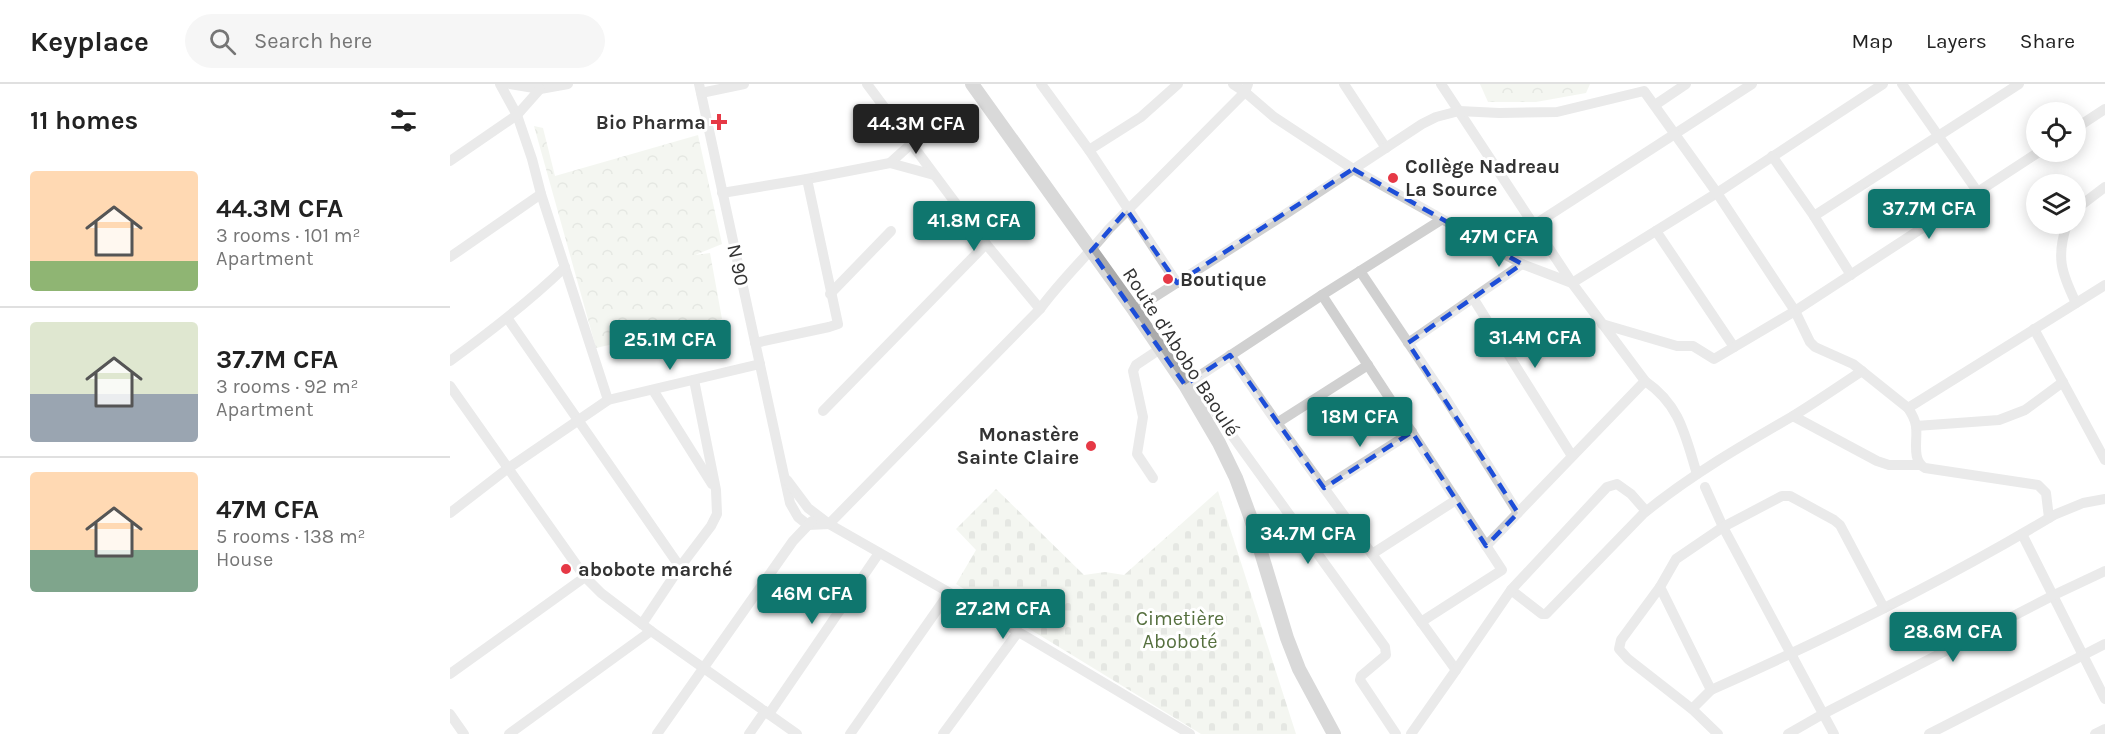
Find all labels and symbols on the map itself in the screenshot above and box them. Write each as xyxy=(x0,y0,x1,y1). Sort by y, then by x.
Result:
pin: 44.3M CFA xyxy=(847,104,985,155)
place label: Bio Pharma xyxy=(596,111,706,134)
marker: Bio Pharma xyxy=(710,113,728,131)
place label: Collège Nadreau La Source xyxy=(1405,155,1560,201)
marker: Collège Nadreau La Source xyxy=(1386,171,1400,185)
pin: 37.7M CFA xyxy=(1860,189,1998,240)
pin: 41.8M CFA xyxy=(905,201,1043,252)
pin: 47M CFA xyxy=(1444,217,1554,268)
street label: N 90 xyxy=(722,242,754,288)
street label: Route d'Abobo Baoulé xyxy=(1118,263,1244,441)
place label: Boutique xyxy=(1180,268,1267,291)
marker: Boutique xyxy=(1161,272,1175,286)
pin: 31.4M CFA xyxy=(1466,318,1604,369)
pin: 25.1M CFA xyxy=(601,320,739,371)
pin: 18M CFA xyxy=(1305,397,1415,448)
place label: Monastère Sainte Claire xyxy=(957,423,1079,469)
marker: Monastère Sainte Claire xyxy=(1084,439,1098,453)
pin: 34.7M CFA xyxy=(1239,514,1377,565)
place label: abobote marché xyxy=(578,558,733,581)
marker: abobote marché xyxy=(559,562,573,576)
pin: 46M CFA xyxy=(757,574,867,625)
pin: 27.2M CFA xyxy=(934,589,1072,640)
park label: Cimetière Aboboté xyxy=(1136,607,1224,653)
pin: 28.6M CFA xyxy=(1884,612,2022,663)

